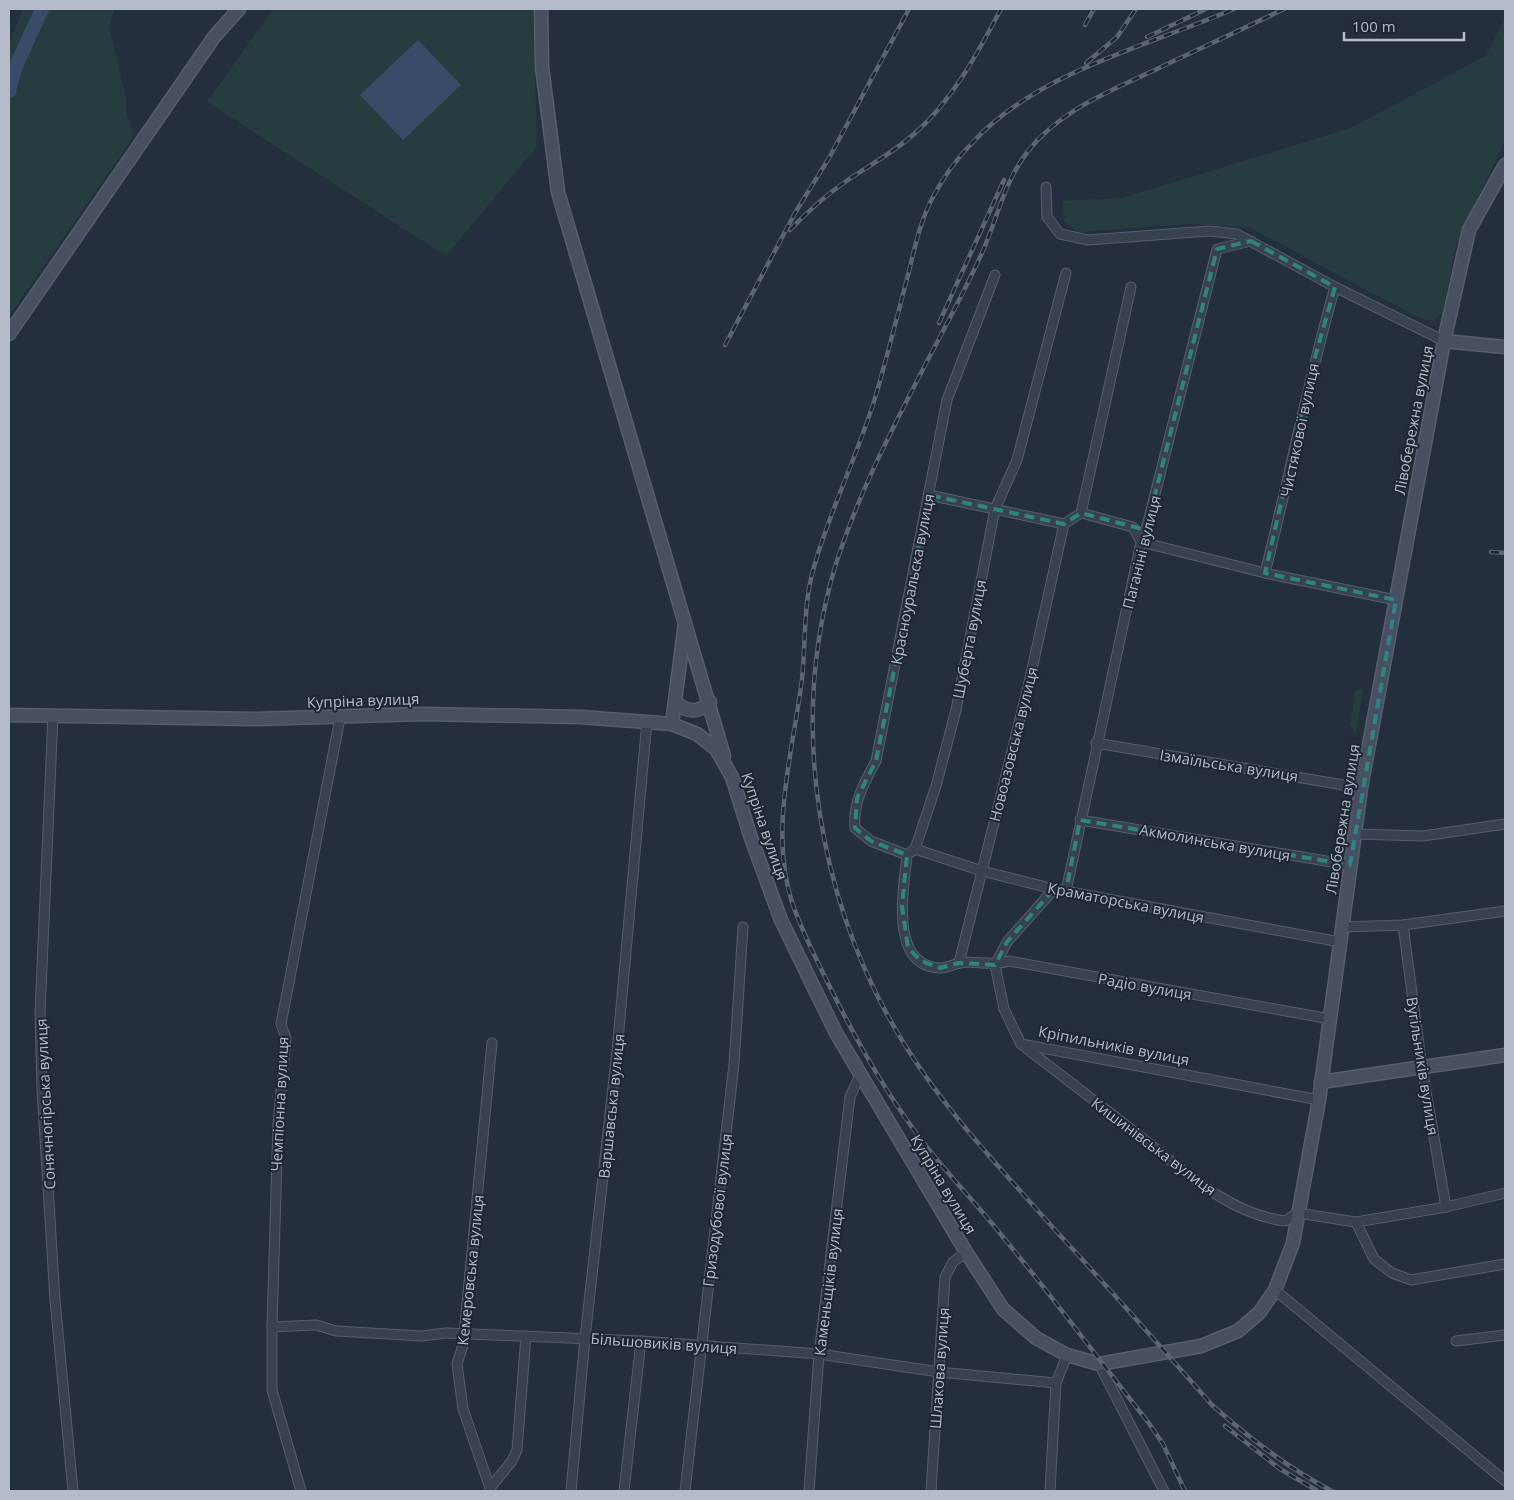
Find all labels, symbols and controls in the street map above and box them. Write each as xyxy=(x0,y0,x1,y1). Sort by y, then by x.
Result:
scale bar xyxy=(1344,10,1464,42)
text: 100 m xyxy=(1352,16,1396,36)
street label: Лівобережна вулиця xyxy=(1389,344,1437,496)
street label: Чистякової вулиця xyxy=(1275,361,1323,499)
street label: Красноуральска вулиця xyxy=(886,492,938,666)
street label: Паганіні вулиця xyxy=(1117,493,1165,611)
street label: Шуберта вулиця xyxy=(948,578,990,700)
street label: Новоазовська вулиця xyxy=(984,664,1042,824)
street label: Купріна вулиця xyxy=(306,688,420,712)
street label: Лівобережна вулиця xyxy=(1320,743,1364,895)
street label: Ізмаїльська вулиця xyxy=(1158,744,1300,786)
street label: Купріна вулиця xyxy=(737,770,793,882)
street label: Акмолинська вулиця xyxy=(1138,819,1292,865)
street label: Краматорська вулиця xyxy=(1046,877,1206,927)
street label: Радіо вулиця xyxy=(1097,968,1193,1004)
street label: Вугільників вулиця xyxy=(1402,995,1444,1137)
street label: Сонячногірська вулиця xyxy=(31,1018,59,1190)
street label: Кріпильників вулиця xyxy=(1037,1021,1191,1069)
street label: Варшавська вулиця xyxy=(593,1033,629,1179)
street label: Чемпіонна вулиця xyxy=(265,1036,293,1172)
street label: Кишинівська вулиця xyxy=(1088,1092,1220,1200)
street label: Купріна вулиця xyxy=(906,1131,982,1237)
street label: Гризодубової вулиця xyxy=(698,1132,736,1288)
street label: Кемеровська вулиця xyxy=(452,1193,488,1347)
street label: Каменьщіків вулиця xyxy=(809,1207,847,1357)
street label: Шлакова вулиця xyxy=(925,1306,953,1430)
street label: Більшовиків вулиця xyxy=(590,1328,738,1358)

